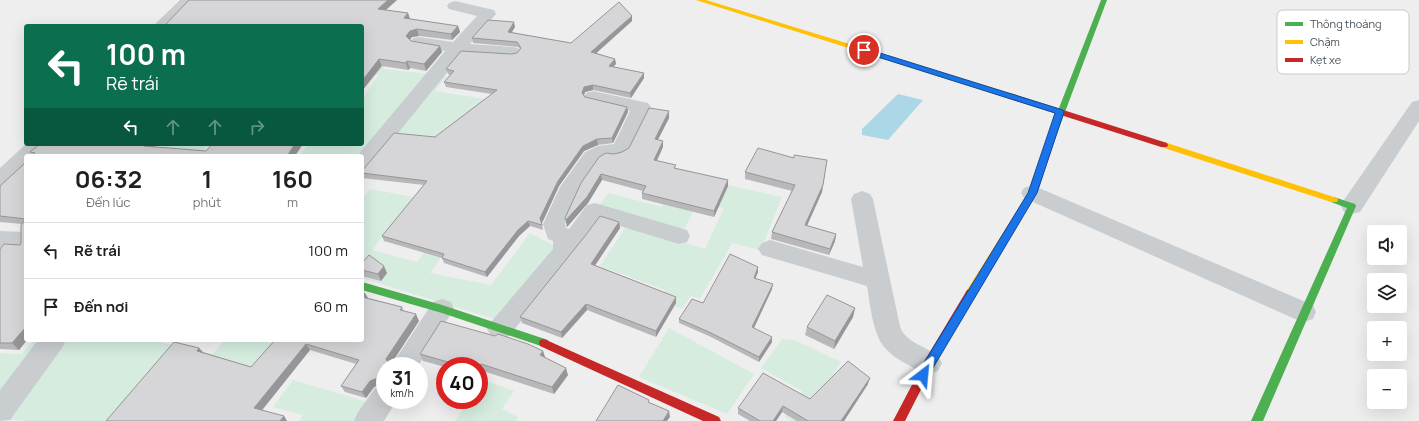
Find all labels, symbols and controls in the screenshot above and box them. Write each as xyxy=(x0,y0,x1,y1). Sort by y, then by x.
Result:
legend xyxy=(1277,10,1409,74)
text: Thông thoáng xyxy=(1310,16,1381,31)
pin xyxy=(847,33,881,67)
text: Chậm xyxy=(1310,34,1340,49)
text: 100 m xyxy=(106,35,186,73)
icon: arrive xyxy=(853,39,875,61)
icon: left xyxy=(40,40,92,92)
text: Kẹt xe xyxy=(1310,52,1342,67)
text: Rẽ trái xyxy=(106,71,159,95)
icon: left xyxy=(120,116,142,138)
icon: ahead xyxy=(162,116,184,138)
icon: ahead xyxy=(204,116,226,138)
icon: right xyxy=(246,116,268,138)
text: 06:32 xyxy=(75,162,142,195)
text: 1 xyxy=(202,162,212,195)
text: 160 xyxy=(272,162,313,195)
text: Đến lúc xyxy=(86,193,131,211)
text: phút xyxy=(193,193,221,211)
text: m xyxy=(287,193,298,211)
map controls xyxy=(1367,225,1407,409)
button: sound xyxy=(1367,225,1407,265)
icon: left xyxy=(40,240,62,262)
text: Rẽ trái xyxy=(74,240,121,261)
text: 100 m xyxy=(308,240,348,261)
button: layers xyxy=(1367,273,1407,313)
icon: arrive xyxy=(40,296,62,318)
text: Đến nơi xyxy=(74,296,128,317)
text: 60 m xyxy=(314,296,348,317)
button: + xyxy=(1367,321,1407,361)
position arrow xyxy=(902,354,944,396)
speed limit sign: 40 xyxy=(436,357,488,409)
text: 31 xyxy=(392,364,412,391)
button: − xyxy=(1367,369,1407,409)
text: km/h xyxy=(390,386,414,400)

